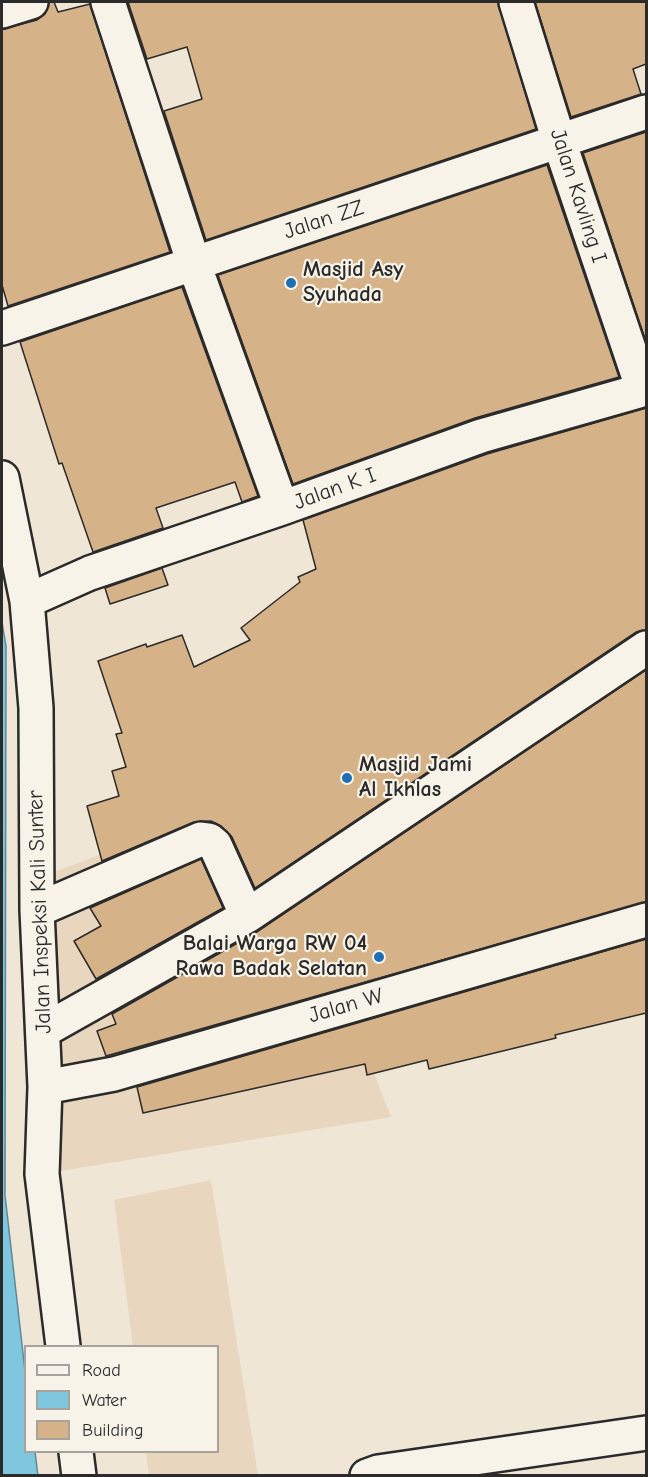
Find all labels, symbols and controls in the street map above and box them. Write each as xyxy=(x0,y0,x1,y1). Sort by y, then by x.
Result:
street label: Jalan Kavling I xyxy=(544,126,612,266)
street label: Jalan ZZ xyxy=(281,195,367,245)
place label: Masjid Asy Syuhada xyxy=(303,257,403,308)
marker: Masjid Asy Syuhada xyxy=(284,276,298,290)
street label: Jalan K I xyxy=(290,462,380,516)
place label: Masjid Jami Al Ikhlas xyxy=(359,752,472,804)
marker: Masjid Jami Al Ikhlas xyxy=(340,771,354,785)
street label: Jalan Inspeksi Kali Sunter xyxy=(23,790,57,1034)
place label: Balai Warga RW 04 Rawa Badak Selatan xyxy=(176,931,367,982)
marker: Balai Warga RW 04 Rawa Badak Selatan xyxy=(372,950,386,964)
street label: Jalan W xyxy=(306,983,386,1029)
legend xyxy=(24,1345,219,1453)
text: Road xyxy=(82,1360,121,1381)
text: Water xyxy=(82,1390,126,1411)
text: Building xyxy=(82,1420,144,1441)

